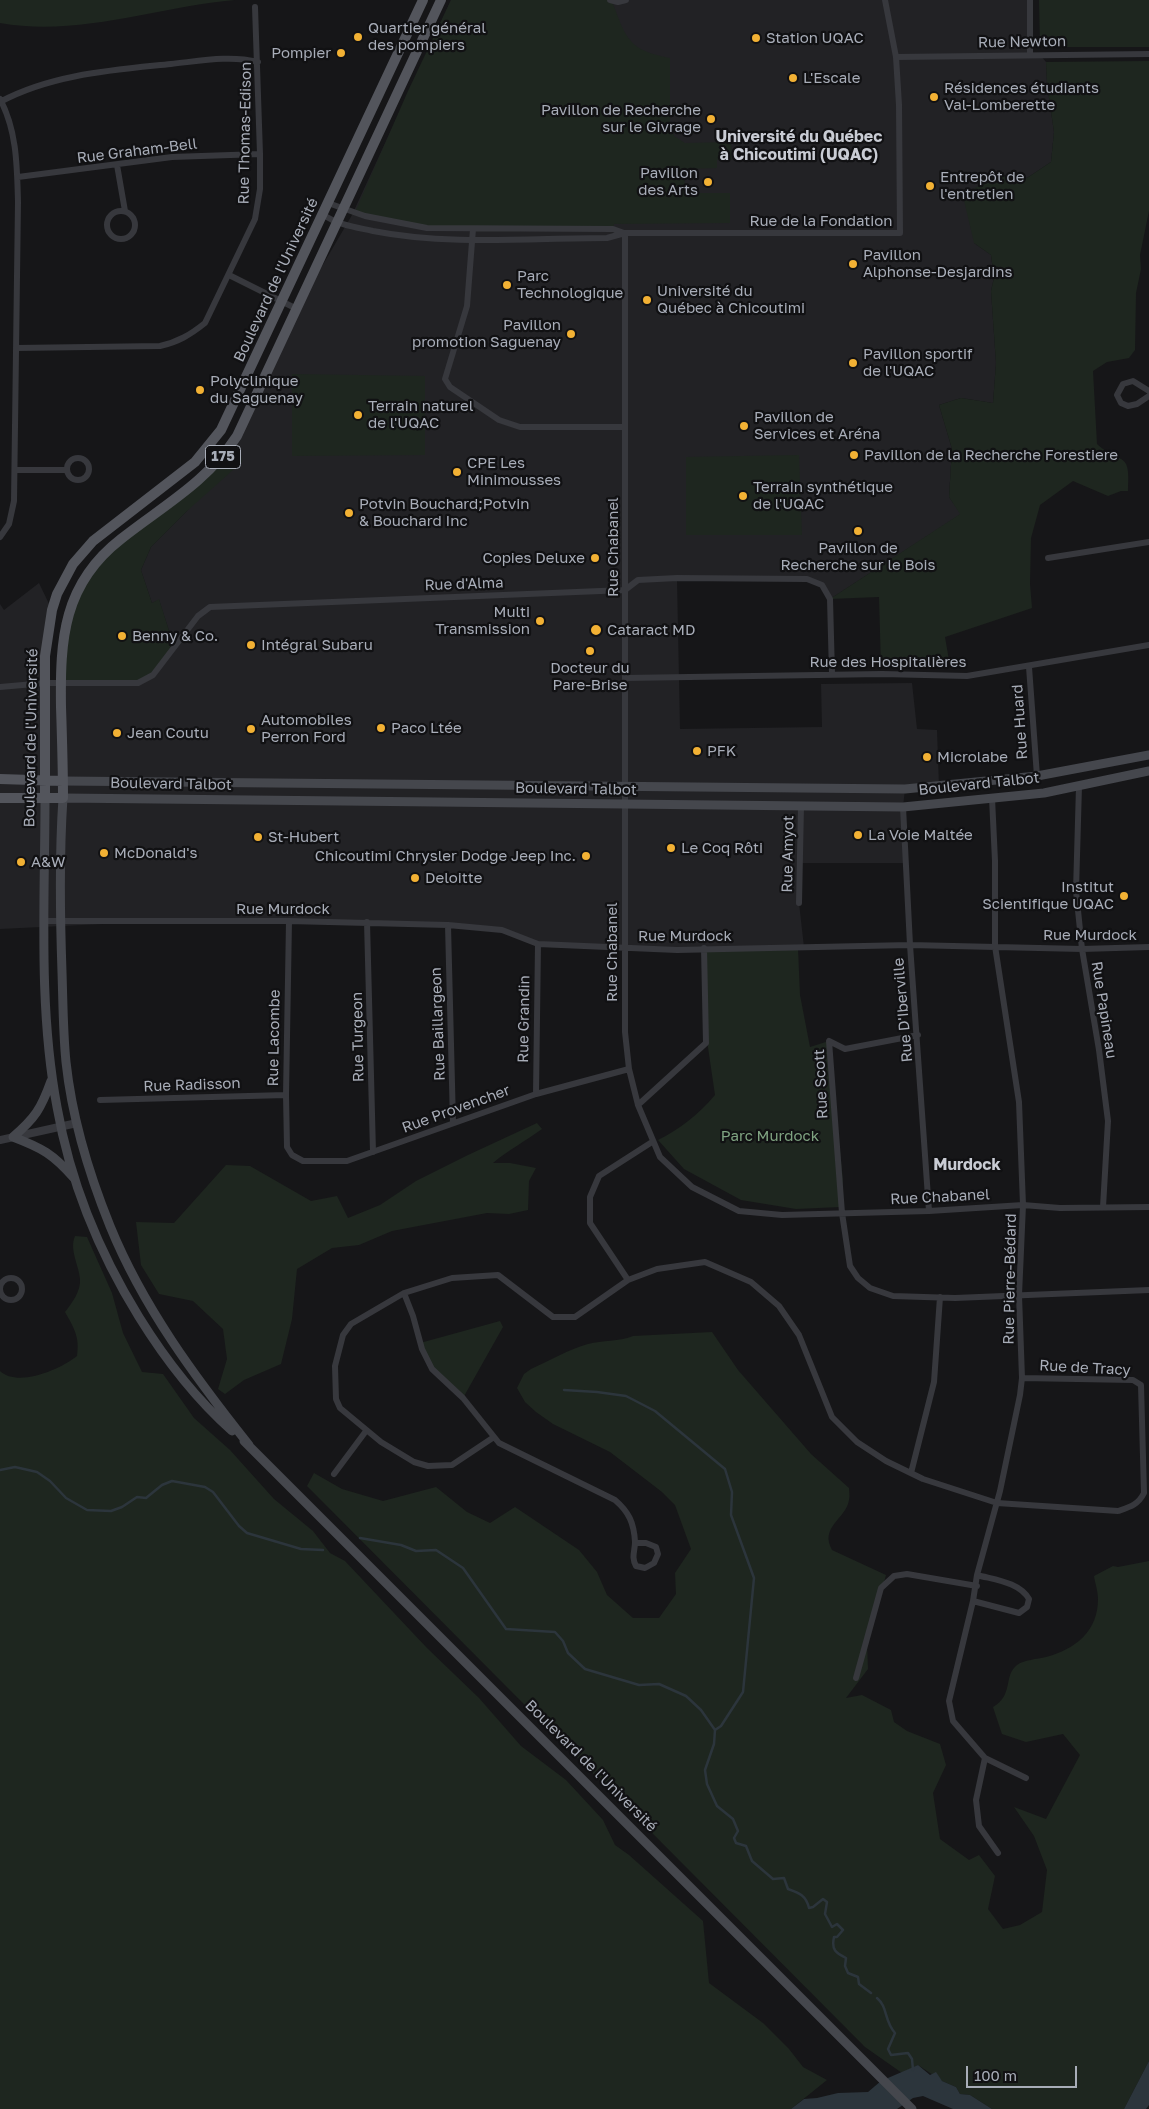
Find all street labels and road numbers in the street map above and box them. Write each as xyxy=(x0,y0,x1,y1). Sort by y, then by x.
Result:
street label: Rue Newton xyxy=(978,32,1066,52)
street label: Rue Thomas-Edison xyxy=(235,61,255,205)
street label: Rue Graham-Bell xyxy=(76,135,198,167)
street label: Boulevard de l'Université xyxy=(230,195,322,365)
street label: Rue de la Fondation xyxy=(750,212,892,230)
road number: 175 xyxy=(206,446,240,468)
street label: Rue Chabanel xyxy=(604,497,622,597)
street label: Rue d'Alma xyxy=(424,574,504,594)
street label: Boulevard de l'Université xyxy=(20,648,42,828)
street label: Rue des Hospitalières xyxy=(810,653,966,671)
street label: Rue Huard xyxy=(1008,684,1032,760)
street label: Boulevard Talbot xyxy=(918,769,1040,799)
street label: Boulevard Talbot xyxy=(110,774,232,794)
street label: Boulevard Talbot xyxy=(515,779,637,799)
street label: Rue Amyot xyxy=(778,815,798,893)
street label: Rue Murdock xyxy=(236,900,330,918)
street label: Rue Chabanel xyxy=(603,902,621,1002)
street label: Rue Murdock xyxy=(1043,926,1137,944)
street label: Rue Murdock xyxy=(638,927,732,945)
street label: Rue D'Iberville xyxy=(889,957,917,1063)
street label: Rue Papineau xyxy=(1087,960,1121,1060)
street label: Rue Baillargeon xyxy=(427,967,449,1081)
street label: Rue Grandin xyxy=(514,975,534,1063)
street label: Rue Lacombe xyxy=(264,989,284,1087)
street label: Rue Turgeon xyxy=(348,992,368,1082)
street label: Rue Scott xyxy=(810,1049,832,1119)
street label: Rue Radisson xyxy=(143,1074,241,1096)
street label: Rue Provencher xyxy=(400,1081,512,1137)
street label: Rue Chabanel xyxy=(890,1185,990,1209)
street label: Rue Pierre-Bédard xyxy=(1000,1213,1020,1345)
street label: Rue de Tracy xyxy=(1039,1357,1131,1379)
street label: Boulevard de l'Université xyxy=(521,1696,661,1836)

